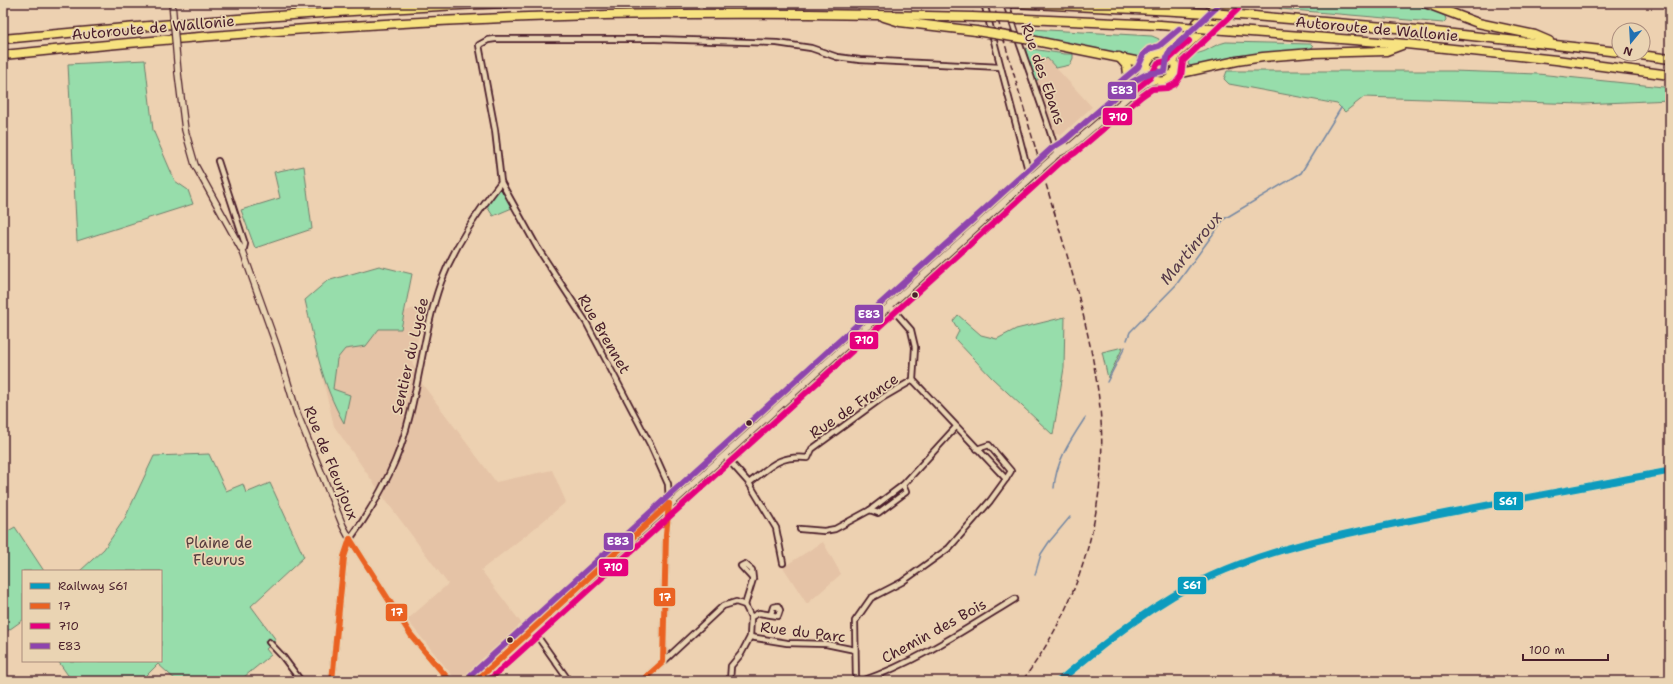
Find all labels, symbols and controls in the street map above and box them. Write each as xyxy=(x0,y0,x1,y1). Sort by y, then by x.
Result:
street label: Autoroute de Wallonie xyxy=(71,11,235,45)
street label: Autoroute de Wallonie xyxy=(1295,12,1459,46)
street label: Rue des Ebans xyxy=(1016,21,1070,127)
north arrow xyxy=(1611,22,1651,62)
text: N xyxy=(1621,42,1635,60)
line badge: E83 xyxy=(1107,81,1137,100)
text: E83 xyxy=(1111,83,1134,98)
line badge: 710 xyxy=(1102,107,1133,126)
text: 710 xyxy=(1108,110,1128,125)
water label: Martinroux xyxy=(1155,207,1227,289)
unlabelled marker xyxy=(910,290,920,300)
street label: Rue Brennet xyxy=(573,291,635,377)
street label: Sentier du Lycée xyxy=(387,296,433,416)
line badge: E83 xyxy=(854,304,884,324)
text: E83 xyxy=(858,307,881,322)
line badge: 710 xyxy=(849,331,879,350)
text: 710 xyxy=(854,333,874,348)
street label: Rue de France xyxy=(806,369,902,443)
street label: Rue de Fleurjoux xyxy=(299,403,363,523)
unlabelled marker xyxy=(744,418,754,428)
line badge: S61 xyxy=(1493,491,1524,511)
text: S61 xyxy=(1499,494,1517,509)
line badge: E83 xyxy=(603,532,634,551)
park label: Plaine de Fleurus xyxy=(185,533,253,570)
text: E83 xyxy=(607,534,630,549)
line badge: 710 xyxy=(598,558,629,577)
text: 710 xyxy=(603,560,623,575)
legend xyxy=(22,570,162,662)
line badge: S61 xyxy=(1177,576,1207,595)
text: Railway S61 xyxy=(58,578,128,594)
text: S61 xyxy=(1183,578,1201,593)
line badge: 17 xyxy=(653,587,676,607)
text: 17 xyxy=(659,590,672,605)
street label: Chemin des Bois xyxy=(878,594,990,668)
text: 17 xyxy=(58,598,71,614)
line badge: 17 xyxy=(385,603,408,622)
text: 17 xyxy=(391,605,404,620)
street label: Rue du Parc xyxy=(759,617,847,647)
text: 710 xyxy=(58,618,79,634)
unlabelled marker xyxy=(505,635,515,645)
scale bar xyxy=(1523,636,1608,662)
text: E83 xyxy=(58,638,81,654)
text: 100 m xyxy=(1529,642,1565,658)

